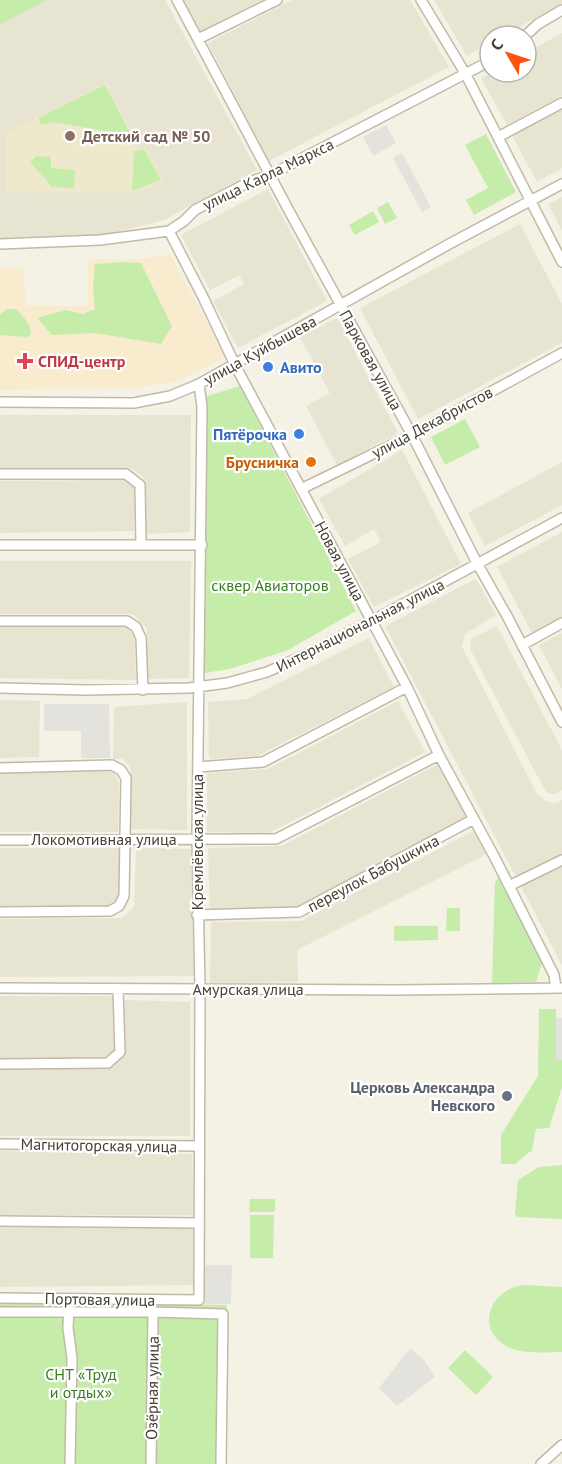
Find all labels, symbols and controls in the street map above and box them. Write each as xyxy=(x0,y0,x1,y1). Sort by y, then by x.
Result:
north arrow xyxy=(478,24,538,84)
text: С xyxy=(486,35,507,54)
place label: Детский сад № 50 xyxy=(82,126,210,146)
marker: Детский сад № 50 xyxy=(63,129,77,143)
street label: улица Карла Маркса xyxy=(199,134,337,214)
street label: Парковая улица xyxy=(335,306,407,414)
street label: улица Куйбышева xyxy=(200,311,320,389)
place label: СПИД-центр xyxy=(38,351,126,371)
marker: СПИД-центр xyxy=(16,352,34,370)
place label: Авито xyxy=(280,357,322,377)
marker: Авито xyxy=(261,360,275,374)
street label: улица Декабристов xyxy=(368,382,496,462)
place label: Пятёрочка xyxy=(213,424,287,444)
marker: Пятёрочка xyxy=(292,427,306,441)
place label: Брусничка xyxy=(226,452,299,472)
marker: Брусничка xyxy=(304,455,318,469)
street label: Новая улица xyxy=(311,518,369,604)
street label: Интернациональная улица xyxy=(272,574,448,676)
park label: сквер Авиаторов xyxy=(211,575,329,595)
street label: Кремлёвская улица xyxy=(187,774,207,910)
street label: Локомотивная улица xyxy=(30,829,177,849)
street label: переулок Бабушкина xyxy=(304,830,442,916)
street label: Амурская улица xyxy=(192,979,304,999)
place label: Церковь Александра Невского xyxy=(350,1077,495,1115)
marker: Церковь Александра Невского xyxy=(500,1089,514,1103)
street label: Магнитогорская улица xyxy=(20,1134,178,1156)
street label: Портовая улица xyxy=(44,1288,156,1310)
street label: Озёрная улица xyxy=(141,1336,163,1440)
park label: СНТ «Труд и отдых» xyxy=(45,1364,117,1402)

